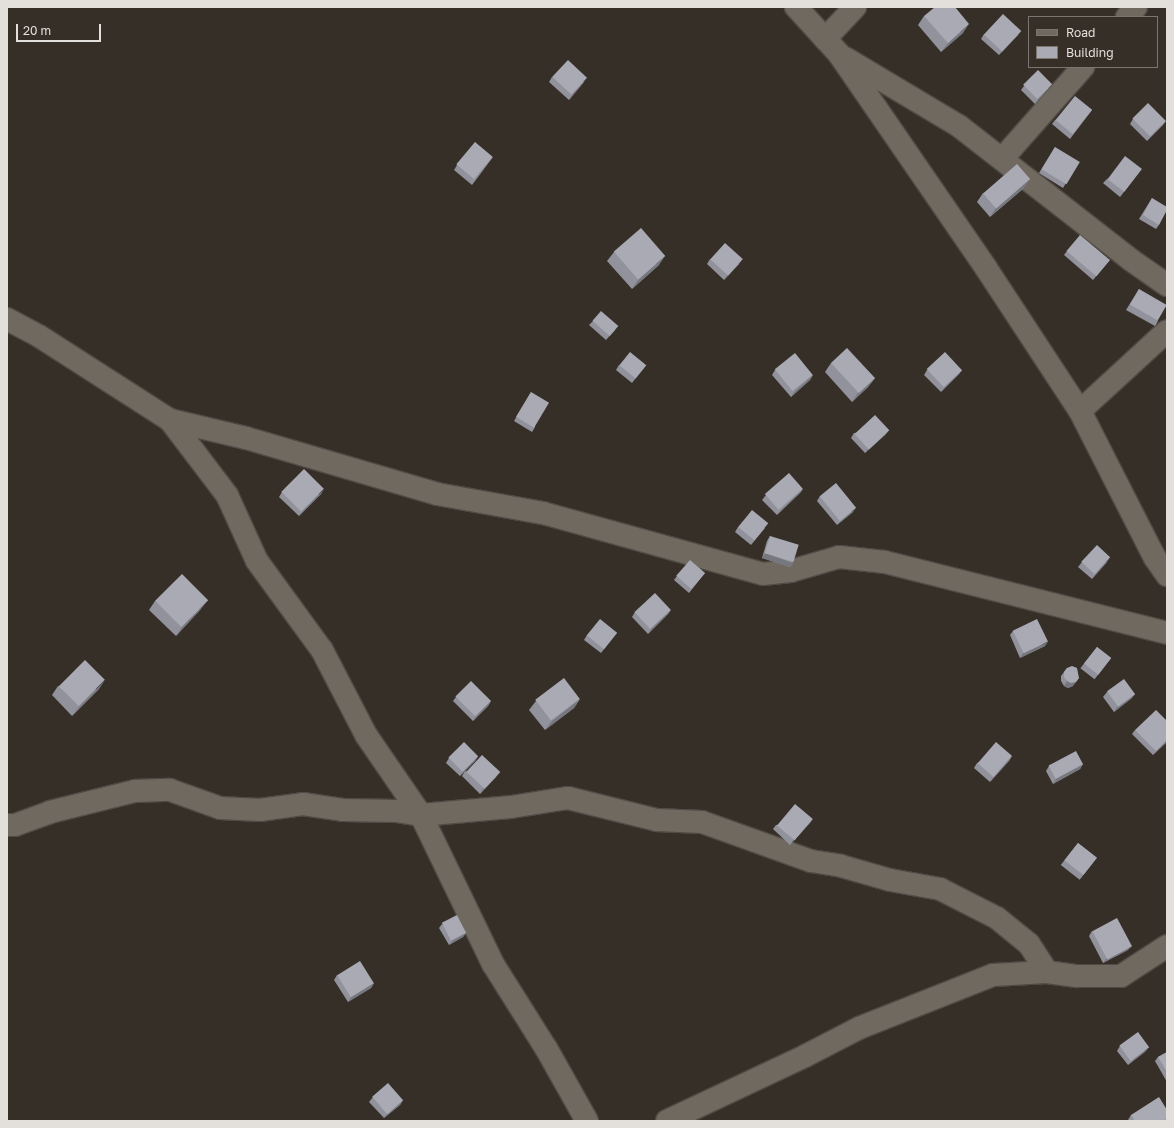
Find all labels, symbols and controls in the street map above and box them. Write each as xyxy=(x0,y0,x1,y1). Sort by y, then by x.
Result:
scale bar xyxy=(18,16,103,42)
legend xyxy=(1028,16,1158,68)
text: 20 m xyxy=(23,23,51,38)
text: Road xyxy=(1066,25,1095,40)
text: Building xyxy=(1066,45,1114,60)

